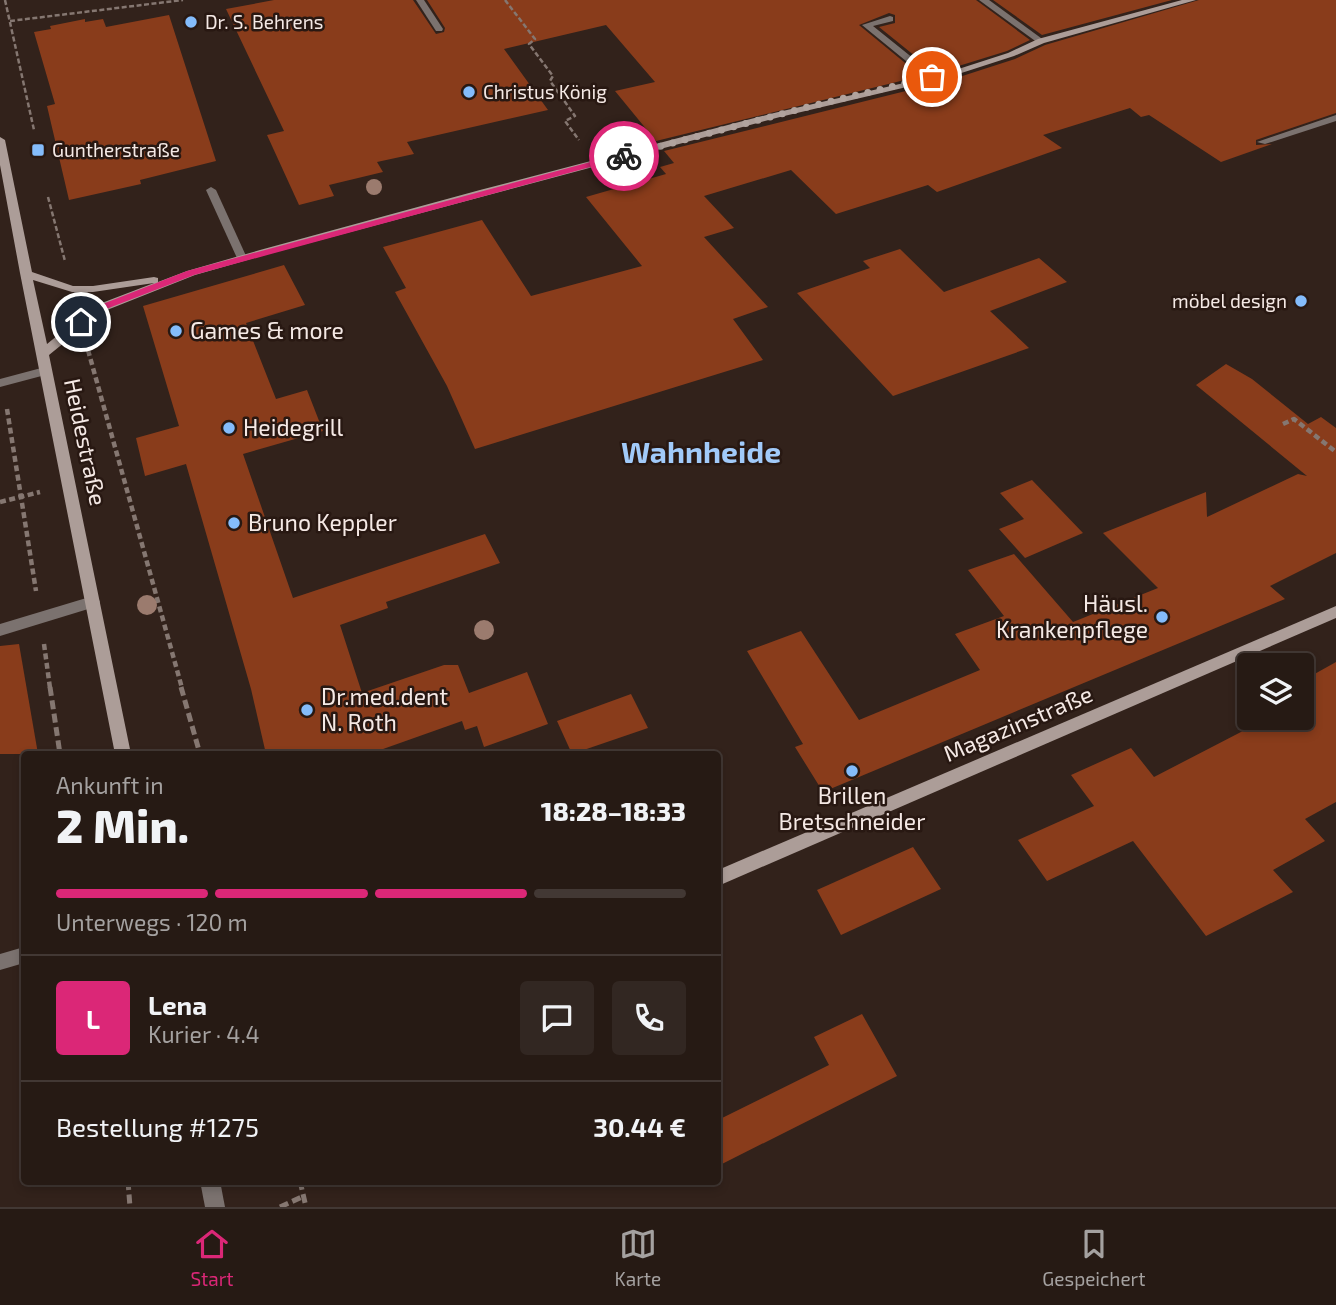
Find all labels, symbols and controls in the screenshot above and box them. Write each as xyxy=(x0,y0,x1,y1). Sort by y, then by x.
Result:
place label: Dr. S. Behrens xyxy=(205,10,323,33)
marker: Dr. S. Behrens xyxy=(183,14,199,30)
pin xyxy=(902,47,962,107)
icon: bag xyxy=(913,58,951,96)
place label: Christus König xyxy=(483,80,607,103)
marker: Christus König xyxy=(461,84,477,100)
courier xyxy=(589,121,659,191)
icon: bike xyxy=(605,137,643,175)
place label: Guntherstraße xyxy=(52,138,180,161)
marker: Guntherstraße xyxy=(30,142,46,158)
place label: möbel design xyxy=(1172,289,1287,312)
pin xyxy=(51,292,111,352)
marker: möbel design xyxy=(1293,293,1309,309)
icon: home xyxy=(62,303,100,341)
place label: Games & more xyxy=(190,316,344,344)
marker: Games & more xyxy=(168,323,184,339)
street label: Heidestraße xyxy=(59,376,113,508)
place label: Heidegrill xyxy=(243,413,344,441)
marker: Heidegrill xyxy=(221,420,237,436)
district label: Wahnheide xyxy=(621,433,781,469)
place label: Bruno Keppler xyxy=(248,508,397,536)
marker: Bruno Keppler xyxy=(226,515,242,531)
place label: Häusl. Krankenpflege xyxy=(996,589,1148,643)
marker: Häusl. Krankenpflege xyxy=(1154,609,1170,625)
map controls xyxy=(1237,653,1314,730)
button: layers xyxy=(1237,653,1314,730)
street label: Magazinstraße xyxy=(939,679,1096,767)
place label: Dr.med.dent N. Roth xyxy=(321,682,448,736)
marker: Dr.med.dent N. Roth xyxy=(299,702,315,718)
marker: Brillen Bretschneider xyxy=(844,763,860,779)
text: Ankunft in xyxy=(56,771,164,799)
place label: Brillen Bretschneider xyxy=(779,781,925,835)
text: 18:28–18:33 xyxy=(541,795,686,826)
text: 2 Min. xyxy=(56,797,189,852)
text: Unterwegs · 120 m xyxy=(56,908,248,936)
button: chat xyxy=(520,981,594,1055)
button: phone xyxy=(612,981,686,1055)
text: Lena xyxy=(148,989,207,1020)
text: L xyxy=(86,1003,100,1034)
text: Kurier · 4.4 xyxy=(148,1020,260,1048)
text: Bestellung #1275 xyxy=(56,1111,259,1142)
text: 30.44 € xyxy=(593,1111,686,1142)
tab: Start xyxy=(191,1225,234,1290)
tab: Karte xyxy=(615,1225,661,1290)
tab: Gespeichert xyxy=(1042,1225,1145,1290)

